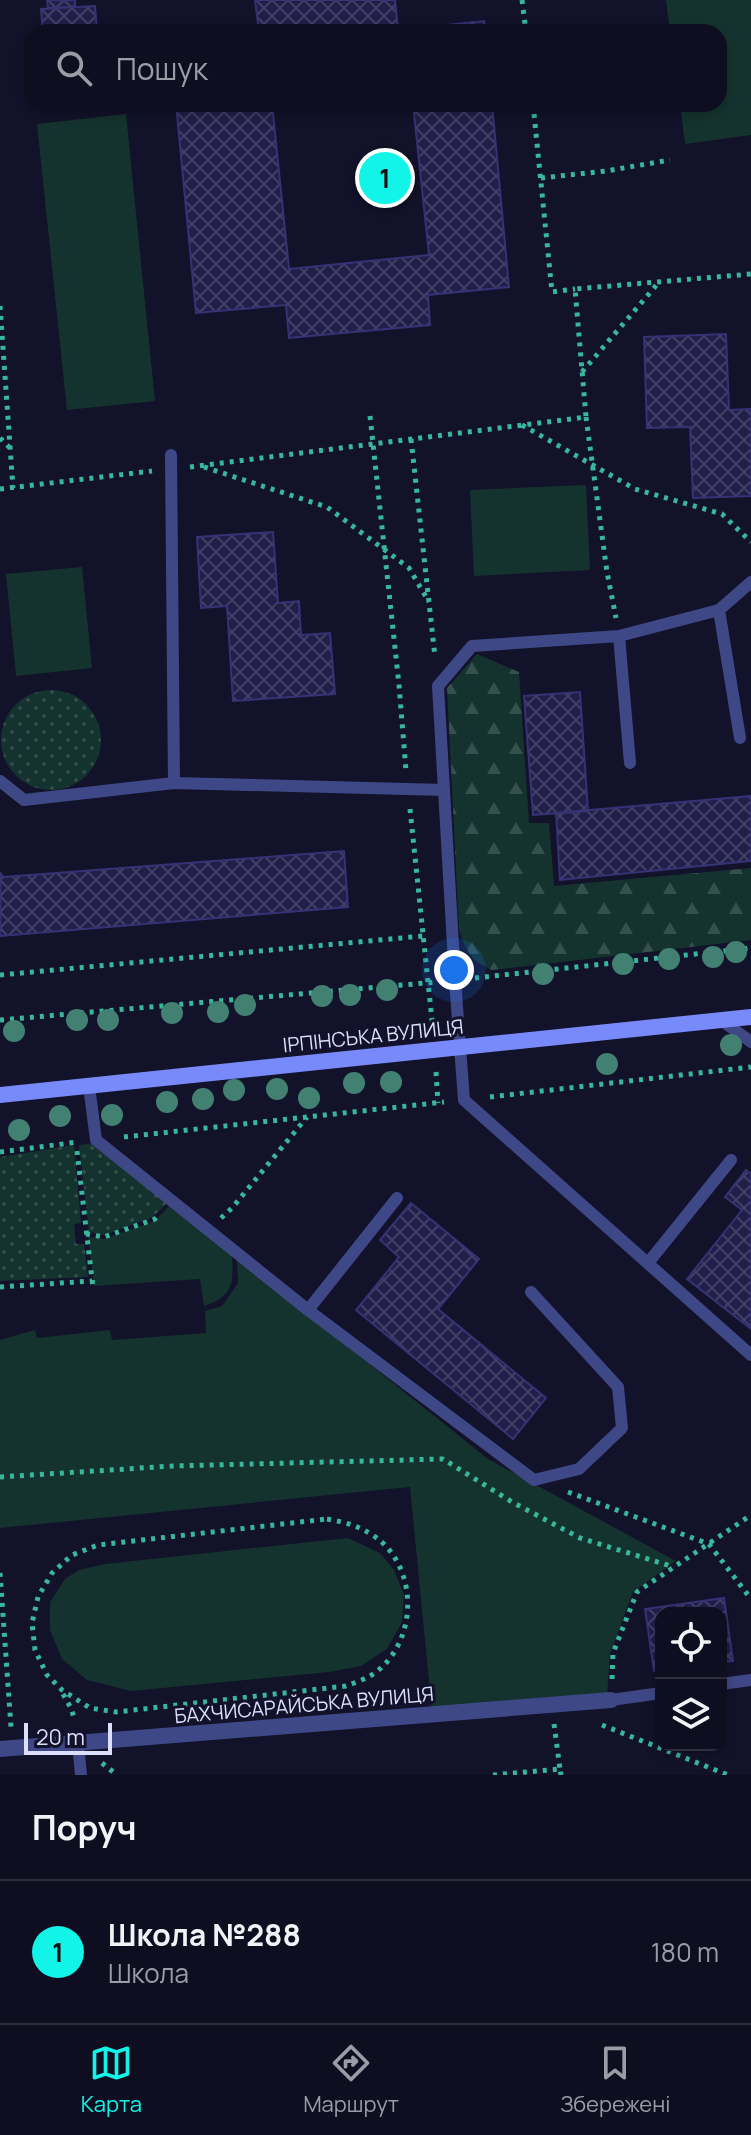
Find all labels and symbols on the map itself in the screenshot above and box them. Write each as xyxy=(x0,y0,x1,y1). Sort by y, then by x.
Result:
pin: 1 xyxy=(359,148,411,208)
your location xyxy=(434,950,474,990)
street label: ІРПІНСЬКА ВУЛИЦЯ xyxy=(281,1013,465,1058)
street label: БАХЧИСАРАЙСЬКА ВУЛИЦЯ xyxy=(173,1680,435,1729)
scale bar xyxy=(24,1719,112,1755)

